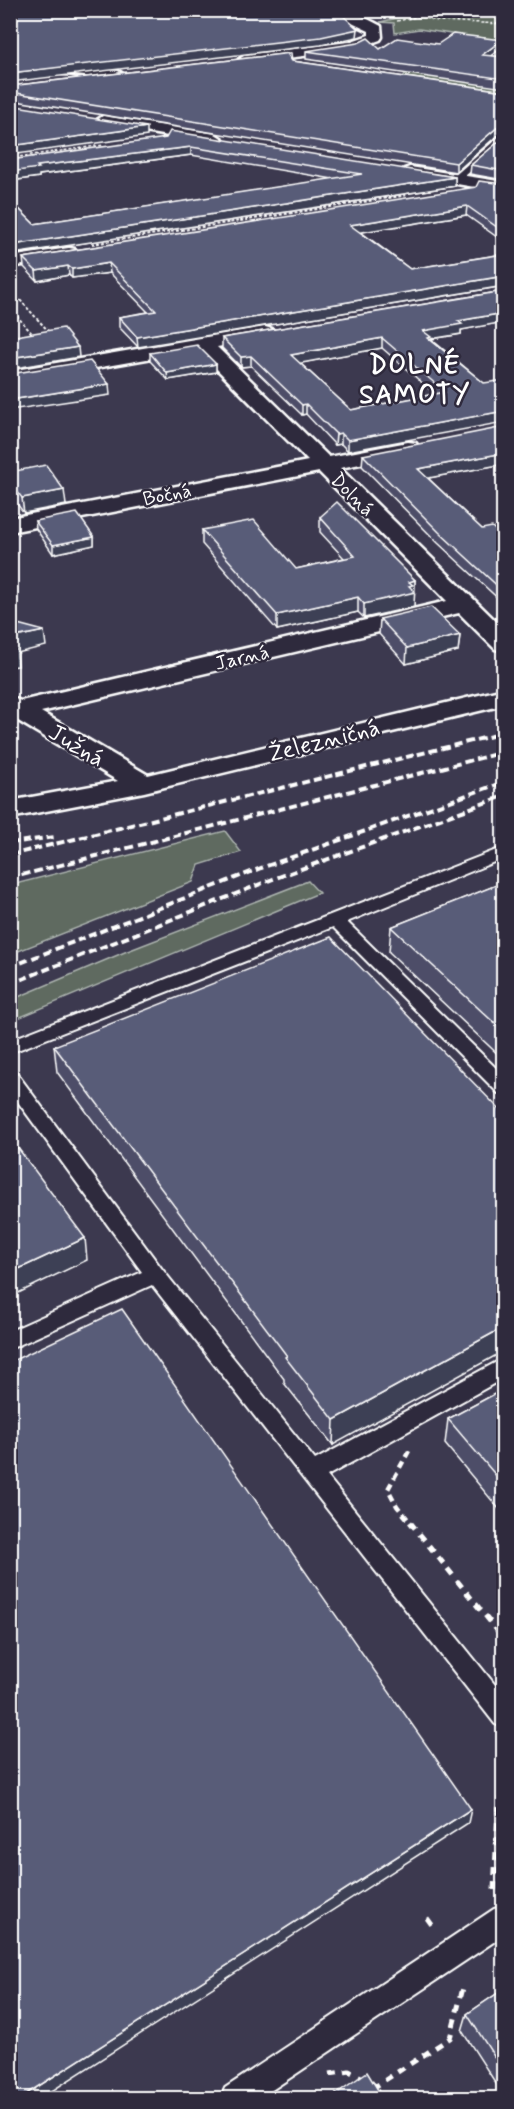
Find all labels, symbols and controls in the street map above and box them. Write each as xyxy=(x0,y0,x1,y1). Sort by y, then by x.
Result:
district label: DOLNÉ SAMOTY xyxy=(359,347,471,413)
street label: Dolná xyxy=(324,467,380,523)
street label: Bočná xyxy=(141,478,194,513)
street label: Jarná xyxy=(213,639,272,678)
street label: Železničná xyxy=(266,713,383,770)
street label: Južná xyxy=(42,718,110,775)

